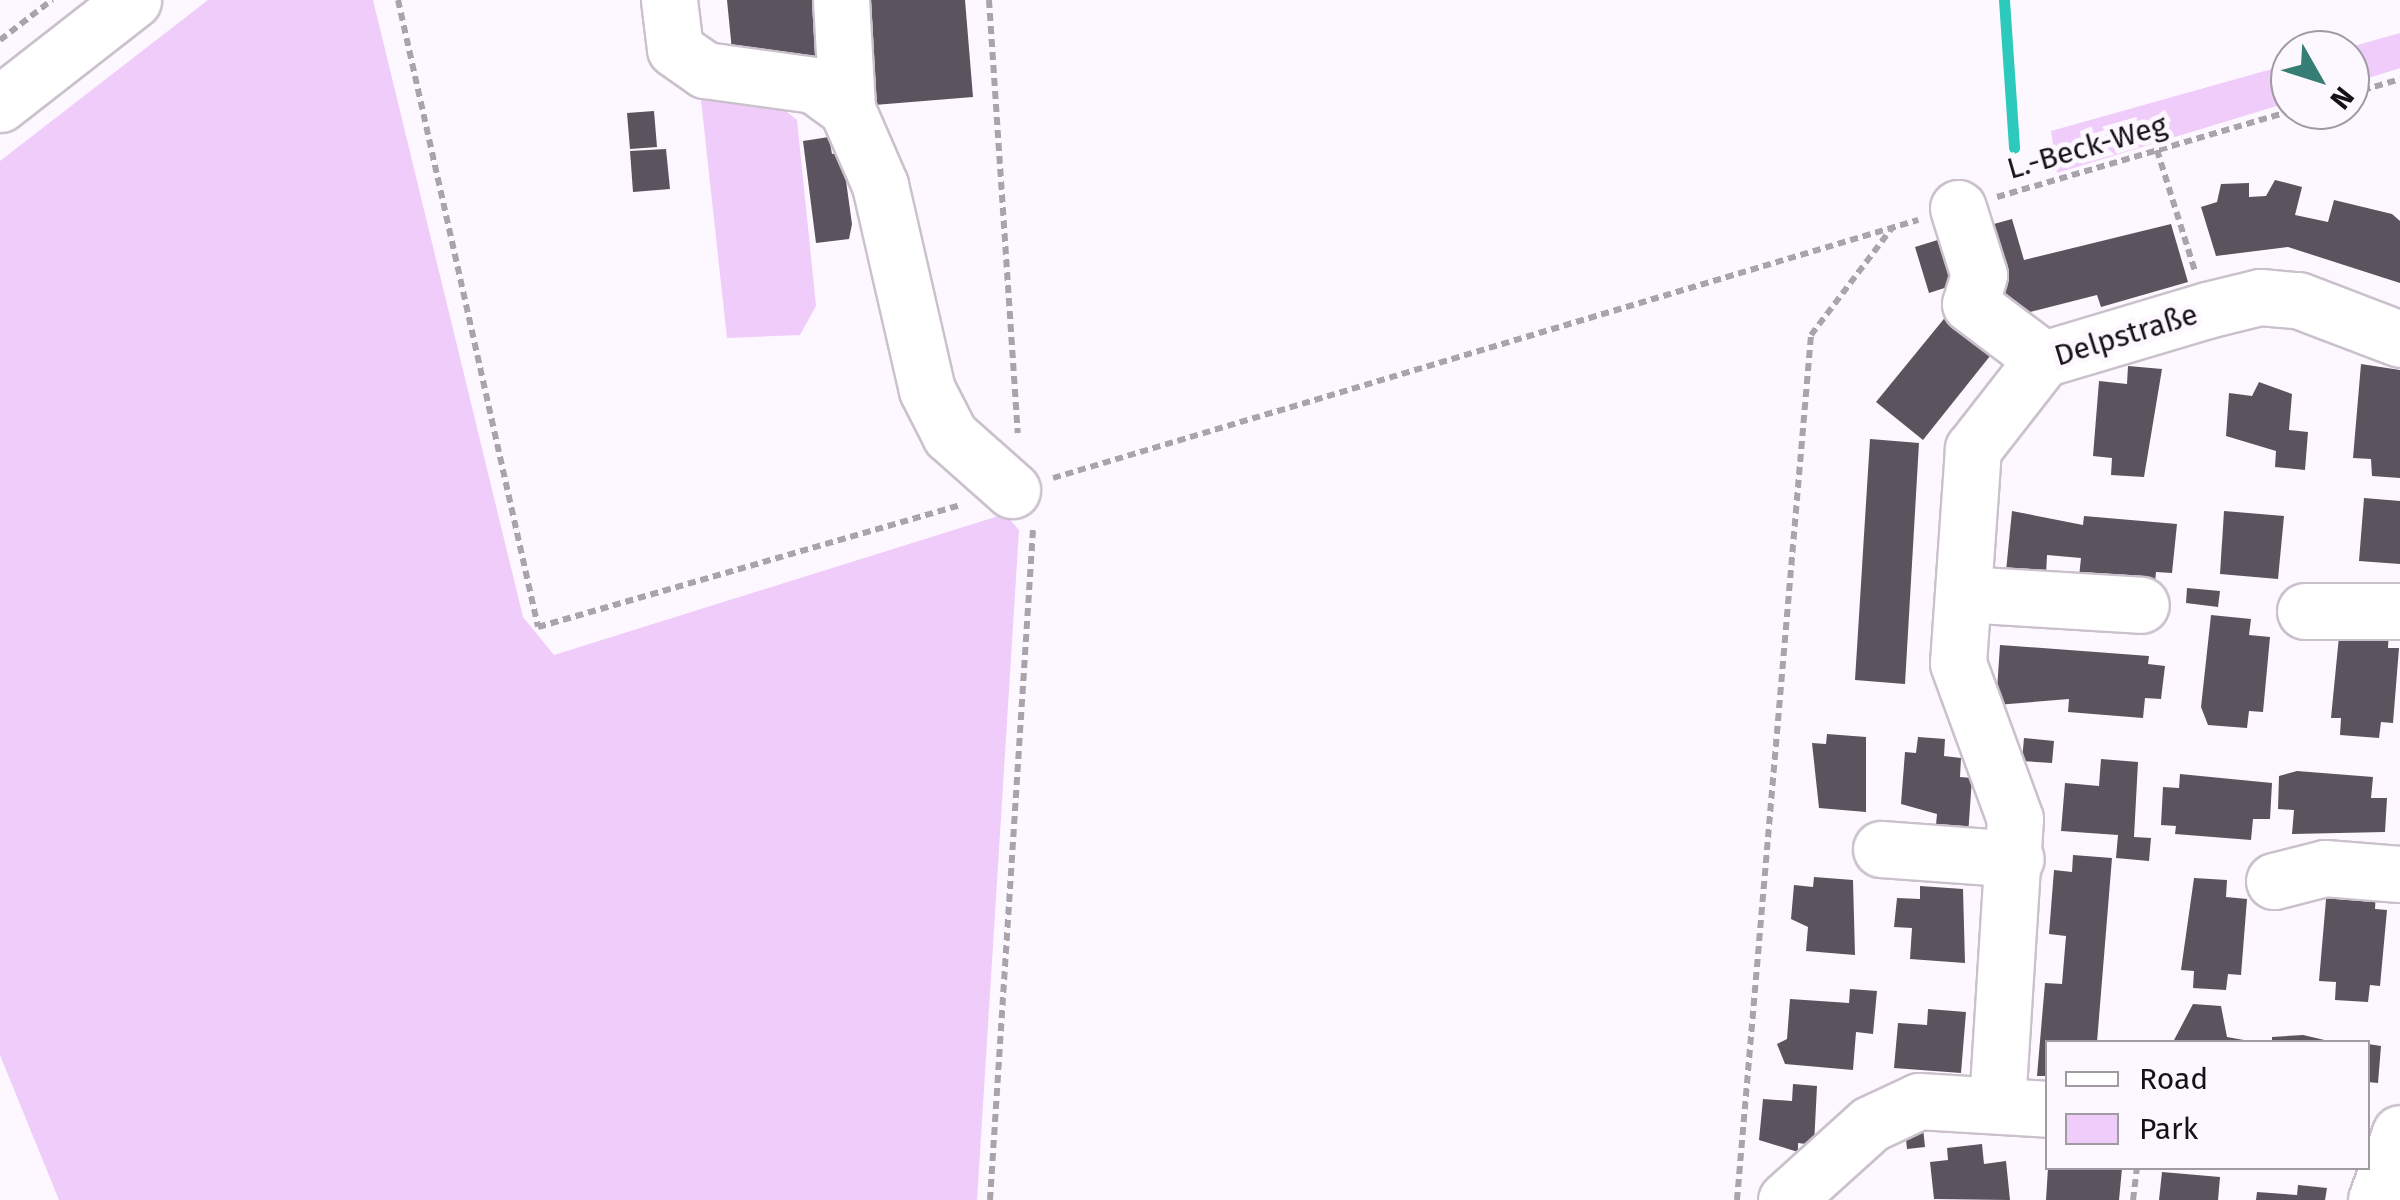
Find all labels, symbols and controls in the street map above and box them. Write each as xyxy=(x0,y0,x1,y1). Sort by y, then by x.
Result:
north arrow xyxy=(2270,30,2370,130)
text: N xyxy=(2323,80,2361,116)
street label: L.-Beck-Weg xyxy=(2003,107,2171,187)
street label: Delpstraße xyxy=(2050,296,2202,374)
legend xyxy=(2045,1040,2370,1170)
text: Road xyxy=(2139,1061,2208,1097)
text: Park xyxy=(2139,1111,2198,1147)

